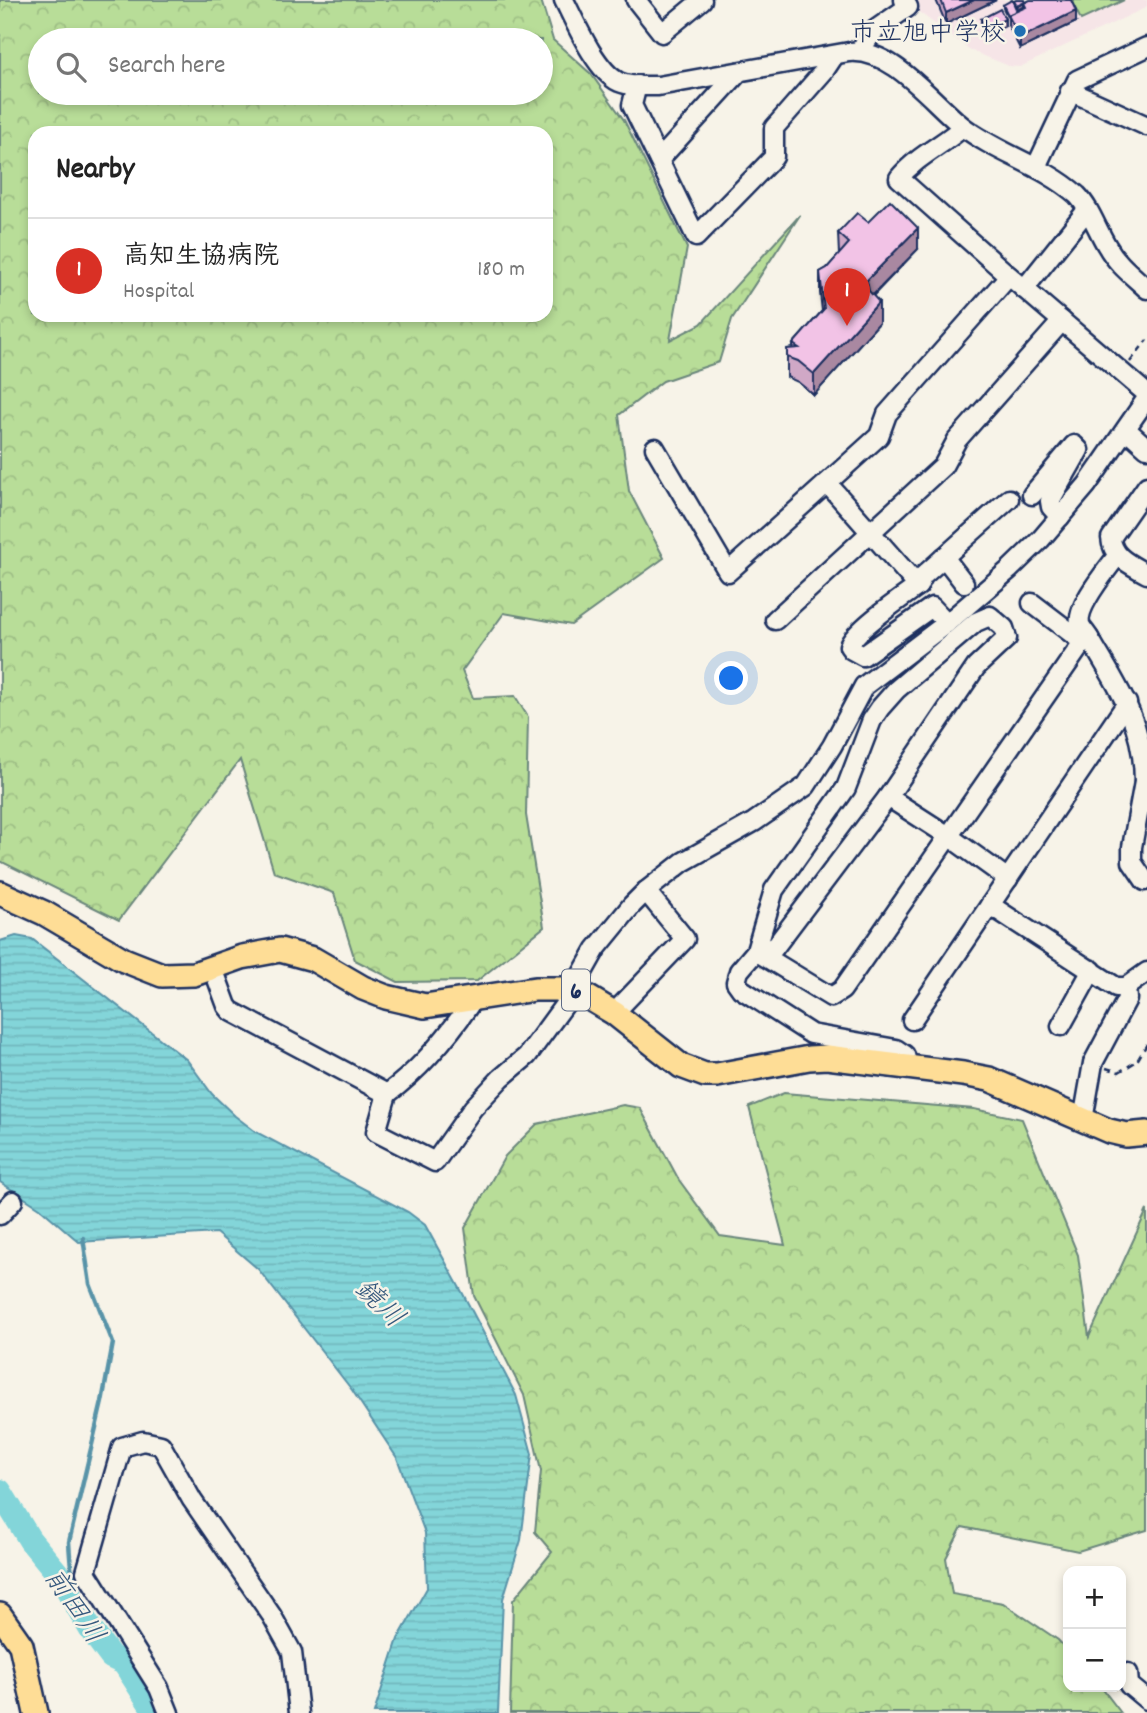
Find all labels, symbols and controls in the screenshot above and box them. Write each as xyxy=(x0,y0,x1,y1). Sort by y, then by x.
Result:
place label: 市立旭中学校 xyxy=(850,16,1006,53)
marker: 市立旭中学校 xyxy=(1012,23,1028,39)
search box xyxy=(28,28,553,105)
icon: search xyxy=(52,48,90,86)
text: Search here xyxy=(108,48,226,85)
text: Nearby xyxy=(56,150,134,193)
text: 高知生協病院 xyxy=(123,239,279,276)
text: 1 xyxy=(76,254,82,287)
text: 180 m xyxy=(477,254,525,287)
pin: 1 xyxy=(824,268,870,326)
text: Hospital xyxy=(123,276,194,309)
your location xyxy=(714,661,748,695)
road number: 6 xyxy=(562,970,590,1010)
water label: 鏡川 xyxy=(343,1272,412,1339)
water label: 前田川 xyxy=(32,1562,112,1654)
map controls xyxy=(1063,1566,1126,1692)
button: + xyxy=(1063,1566,1126,1629)
button: − xyxy=(1063,1629,1126,1692)

